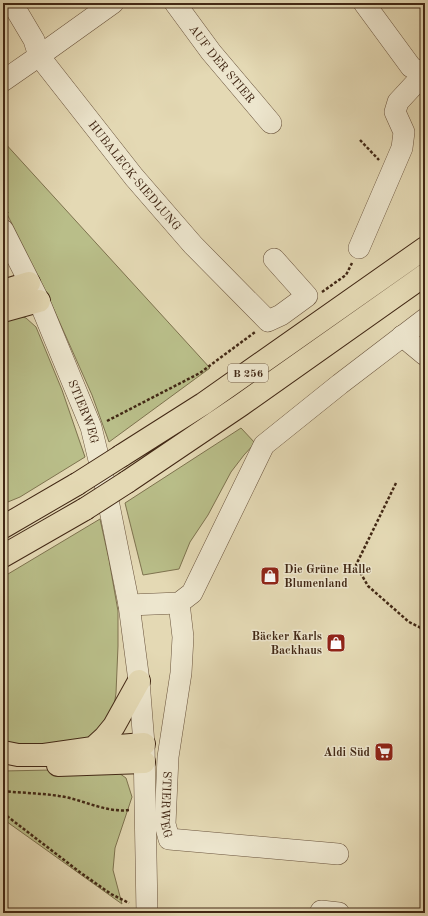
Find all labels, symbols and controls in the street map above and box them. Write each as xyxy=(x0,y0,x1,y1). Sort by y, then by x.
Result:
street label: AUF DER STIER xyxy=(186,23,257,106)
street label: HUBALECK-SIEDLUNG xyxy=(85,119,183,234)
road number: B 256 xyxy=(228,364,268,382)
street label: STIERWEG xyxy=(65,378,100,445)
place label: Die Grüne Halle Blumenland xyxy=(284,564,372,590)
shop icon: Die Grüne Halle Blumenland xyxy=(259,565,281,587)
place label: Bäcker Karls Backhaus xyxy=(251,631,322,657)
shop icon: Bäcker Karls Backhaus xyxy=(325,632,347,654)
supermarket icon: Aldi Süd xyxy=(373,741,395,763)
place label: Aldi Süd xyxy=(323,747,371,759)
street label: STIERWEG xyxy=(158,771,174,840)

